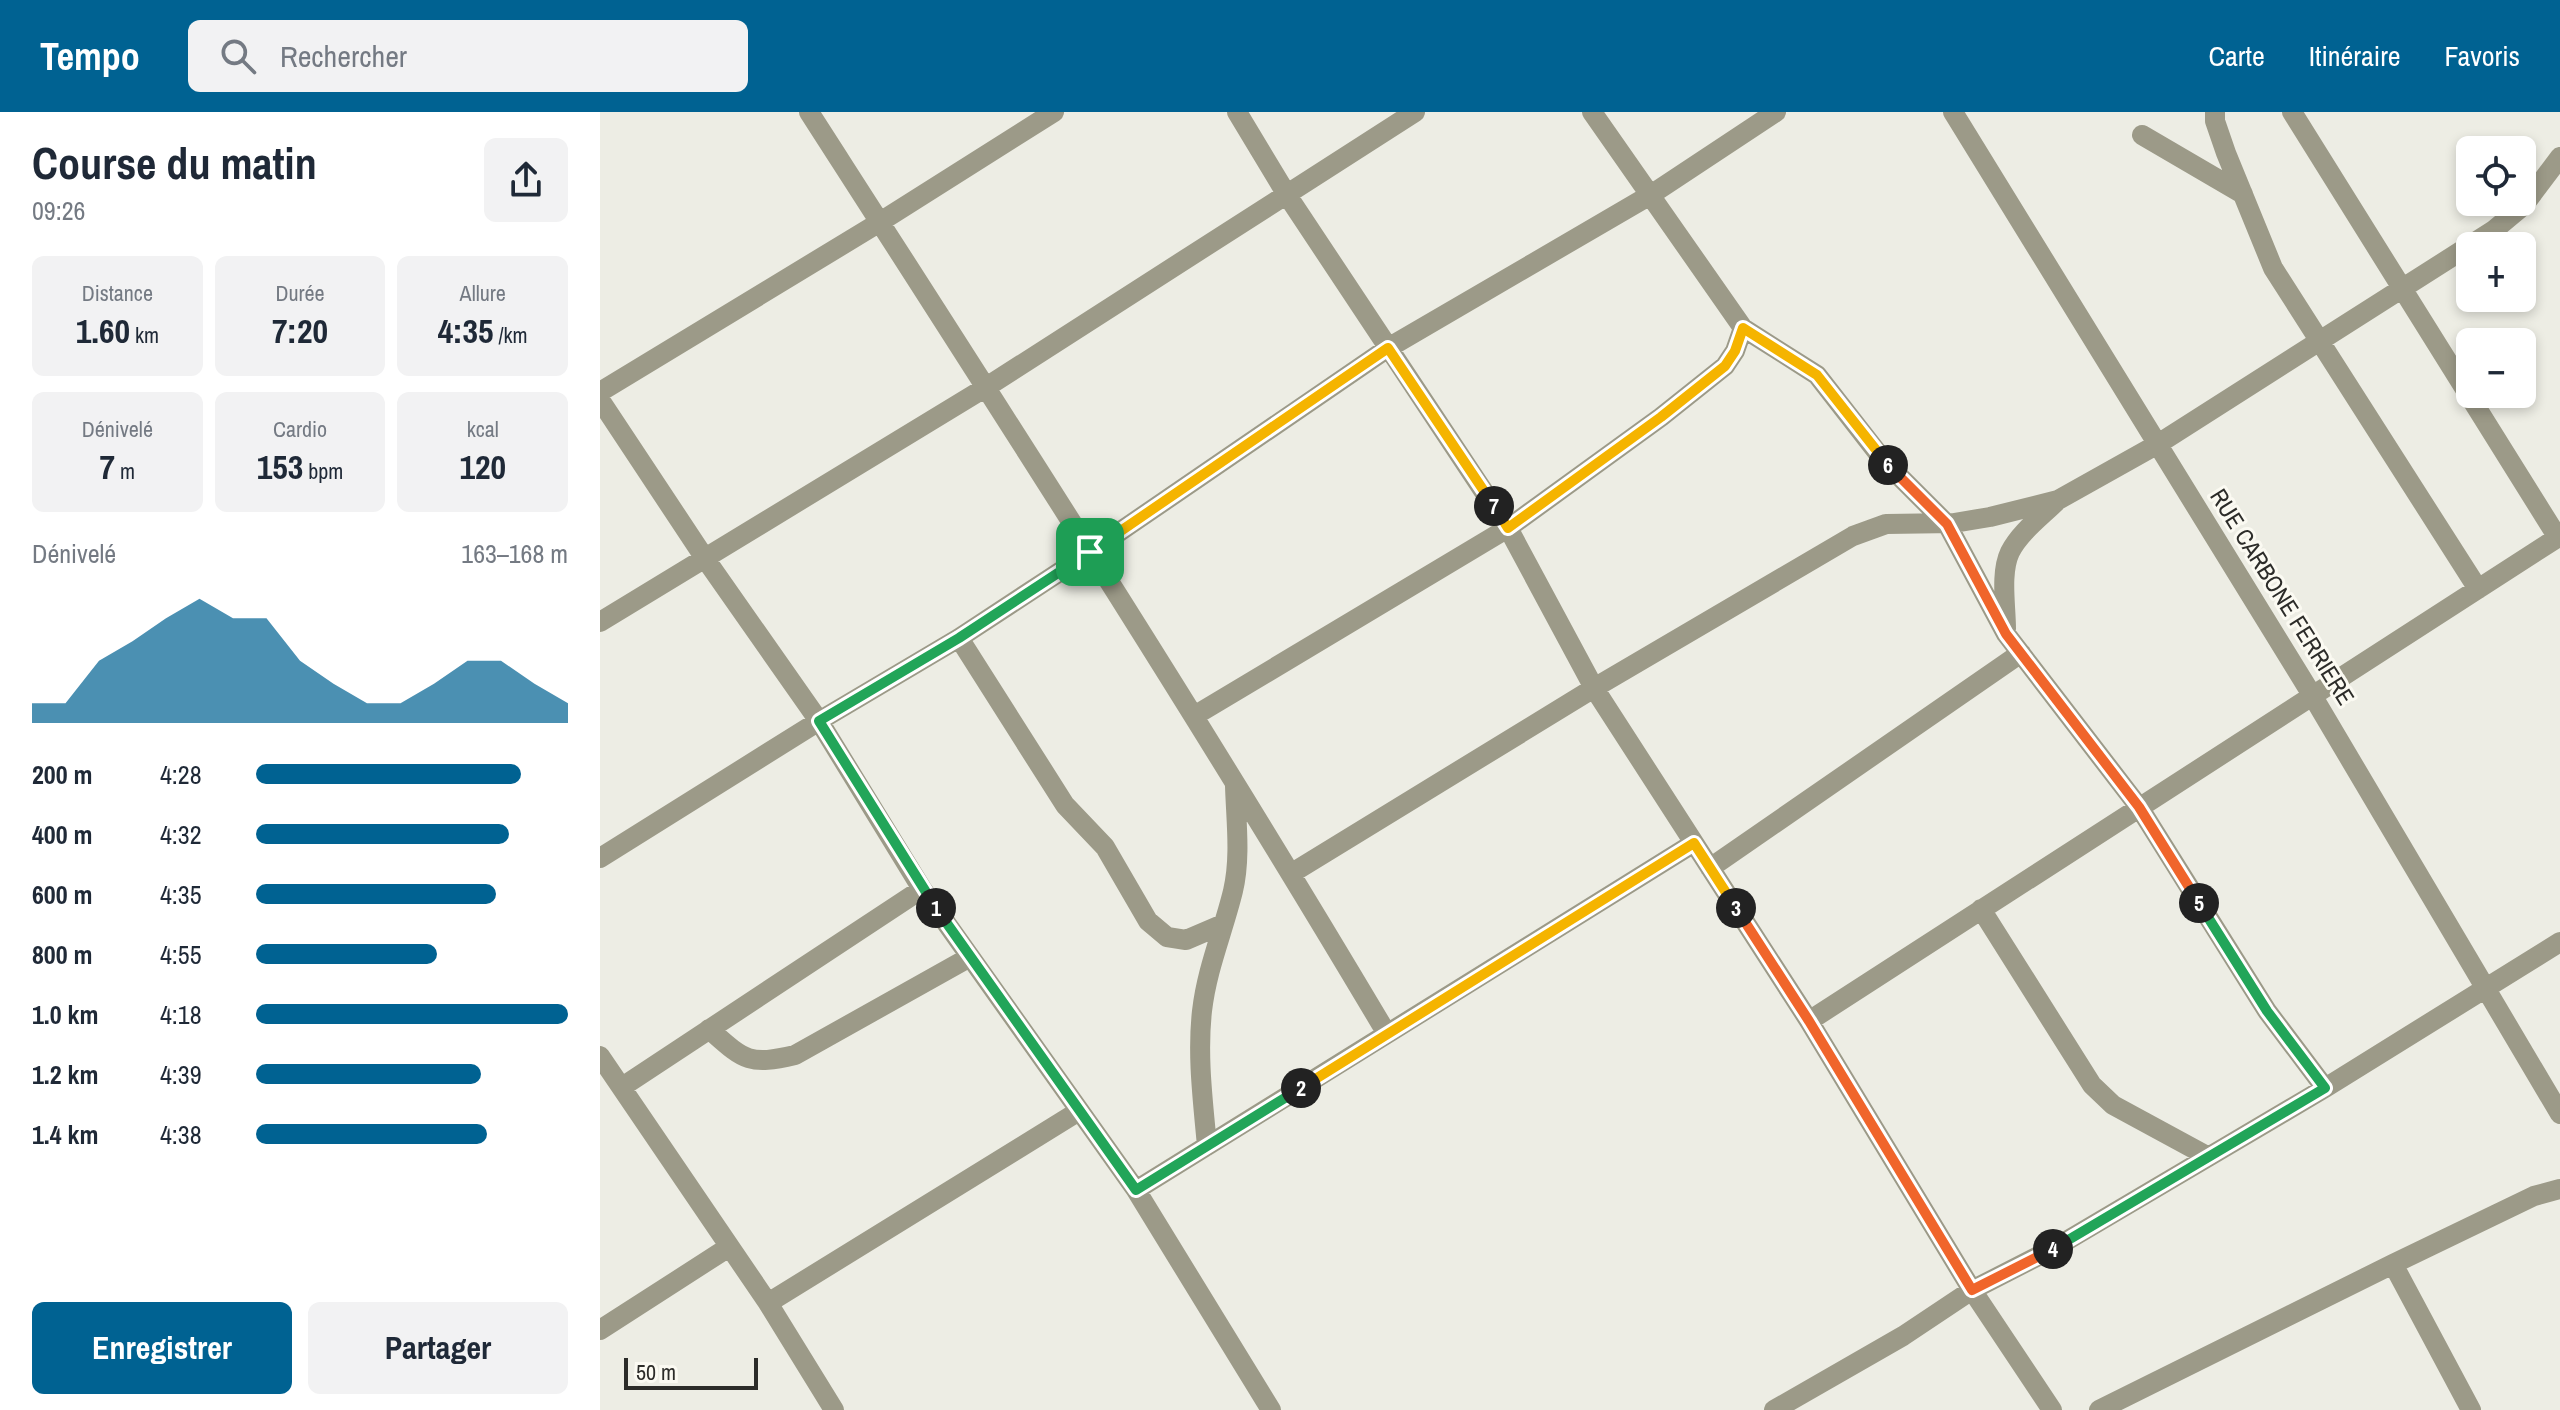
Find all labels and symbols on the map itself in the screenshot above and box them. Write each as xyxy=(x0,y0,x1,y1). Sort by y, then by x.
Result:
pin: 6 xyxy=(1868,445,1908,485)
street label: RUE CARBONE FERRIERE xyxy=(2203,482,2362,711)
pin: 7 xyxy=(1474,486,1514,526)
pin xyxy=(1056,518,1124,586)
pin: 5 xyxy=(2179,883,2219,923)
pin: 1 xyxy=(916,888,956,928)
pin: 3 xyxy=(1716,888,1756,928)
pin: 2 xyxy=(1281,1068,1321,1108)
pin: 4 xyxy=(2033,1229,2073,1269)
scale bar xyxy=(624,1354,758,1390)

